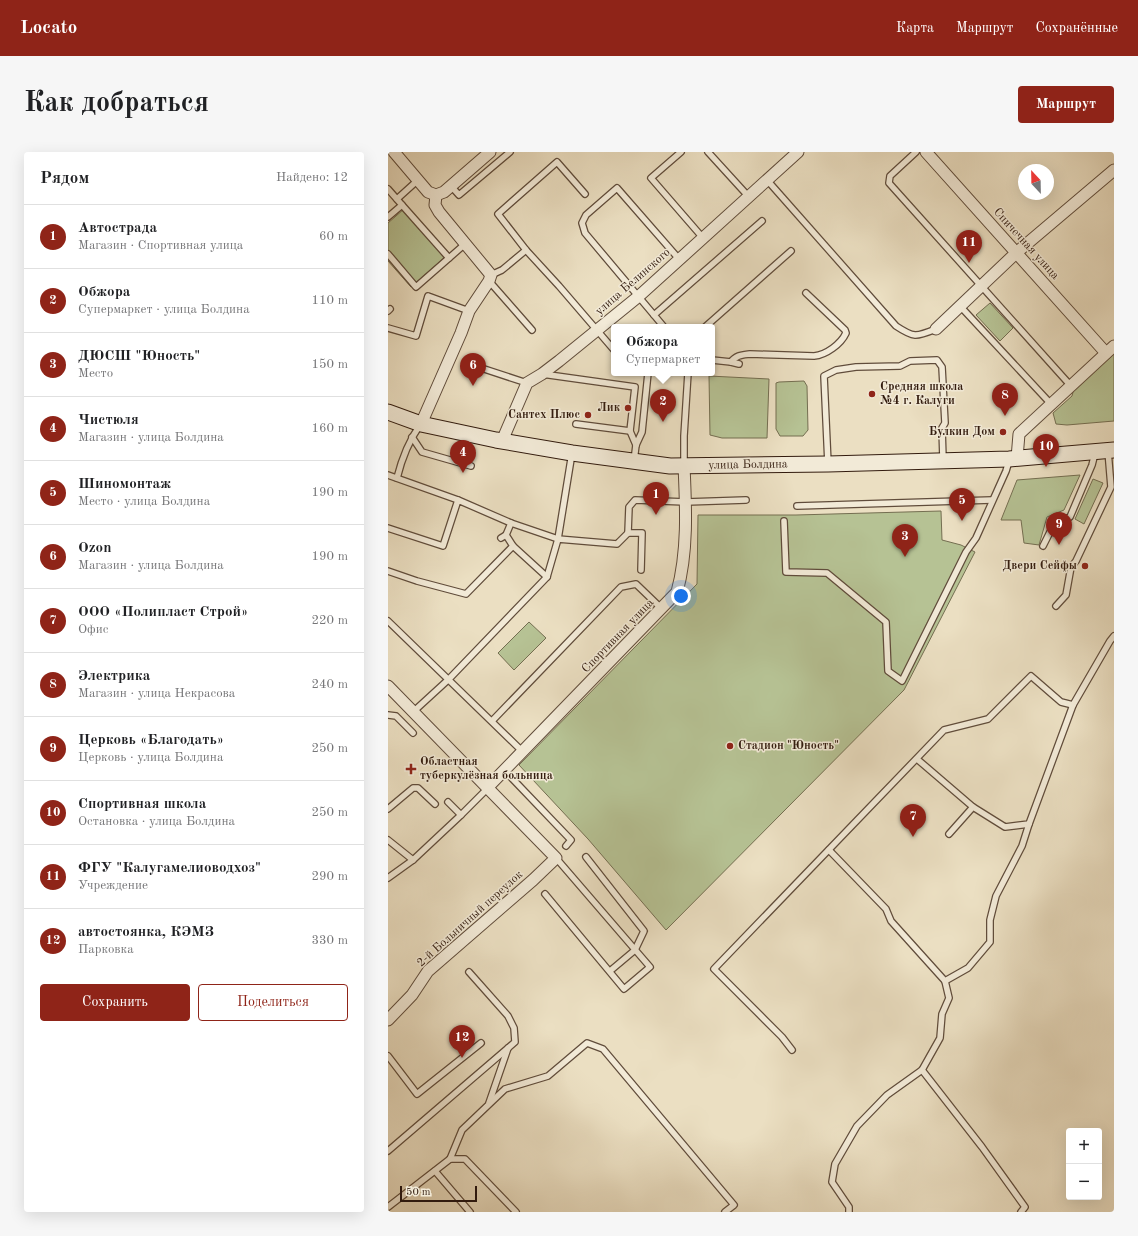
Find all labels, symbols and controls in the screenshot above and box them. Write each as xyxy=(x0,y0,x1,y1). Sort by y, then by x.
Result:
text: Locato xyxy=(20,19,77,38)
text: Карта xyxy=(896,21,934,35)
text: Маршрут xyxy=(956,21,1013,35)
text: Сохранённые xyxy=(1035,21,1118,35)
button: Маршрут xyxy=(1018,86,1114,123)
text: Как добраться xyxy=(24,90,209,118)
north arrow xyxy=(1018,164,1054,200)
text: Рядом xyxy=(40,170,89,187)
text: Найдено: 12 xyxy=(276,171,348,184)
street label: Спичечная улица xyxy=(991,206,1061,282)
text: Автострада xyxy=(78,221,157,236)
text: 1 xyxy=(49,230,57,243)
text: 60 m xyxy=(319,230,348,243)
pin: 11 xyxy=(956,230,982,263)
text: Магазин · Спортивная улица xyxy=(78,239,243,252)
street label: улица Белинского xyxy=(593,246,673,318)
text: Обжора xyxy=(78,285,130,300)
text: 2 xyxy=(49,294,57,307)
text: 110 m xyxy=(311,294,348,307)
text: Супермаркет · улица Болдина xyxy=(78,303,250,316)
popup xyxy=(611,324,715,376)
text: Обжора xyxy=(626,335,678,350)
text: ДЮСШ "Юность" xyxy=(78,349,200,364)
pin: 6 xyxy=(460,353,486,386)
text: Супермаркет xyxy=(626,353,700,366)
text: 3 xyxy=(49,358,57,371)
text: 150 m xyxy=(311,358,348,371)
text: Место xyxy=(78,367,113,380)
place label: Средняя школа №4 г. Калуги xyxy=(880,381,963,407)
pin: 8 xyxy=(992,383,1018,416)
pin: 2 xyxy=(650,389,676,422)
marker: Средняя школа №4 г. Калуги xyxy=(867,389,877,399)
place label: Лик xyxy=(597,402,621,414)
marker: Лик xyxy=(623,403,633,413)
place label: Сантех Плюс xyxy=(508,409,580,421)
marker: Сантех Плюс xyxy=(583,410,593,420)
text: Чистюля xyxy=(78,413,139,428)
text: 4 xyxy=(49,422,57,435)
text: 160 m xyxy=(311,422,348,435)
place label: Булкин Дом xyxy=(929,426,995,438)
marker: Булкин Дом xyxy=(998,427,1008,437)
text: Магазин · улица Болдина xyxy=(78,431,224,444)
pin: 10 xyxy=(1033,434,1059,467)
pin: 4 xyxy=(450,440,476,473)
street label: улица Болдина xyxy=(708,458,788,472)
text: Шиномонтаж xyxy=(78,477,171,492)
pin: 1 xyxy=(643,482,669,515)
text: 5 xyxy=(49,486,57,499)
text: 190 m xyxy=(311,486,348,499)
pin: 5 xyxy=(949,488,975,521)
text: Место · улица Болдина xyxy=(78,495,210,508)
pin: 9 xyxy=(1046,512,1072,545)
pin: 3 xyxy=(892,524,918,557)
text: Ozon xyxy=(78,541,111,556)
text: 6 xyxy=(49,550,57,563)
text: 190 m xyxy=(311,550,348,563)
text: Магазин · улица Болдина xyxy=(78,559,224,572)
place label: Двери Сейфы xyxy=(1002,560,1077,572)
marker: Двери Сейфы xyxy=(1080,561,1090,571)
your location xyxy=(671,586,691,606)
street label: Спортивная улица xyxy=(580,597,656,675)
text: ООО «Полипласт Строй» xyxy=(78,605,248,620)
text: 7 xyxy=(49,614,57,627)
text: 220 m xyxy=(311,614,348,627)
text: Офис xyxy=(78,623,108,636)
text: Электрика xyxy=(78,669,150,684)
text: 8 xyxy=(49,678,57,691)
text: 240 m xyxy=(311,678,348,691)
text: Магазин · улица Некрасова xyxy=(78,687,235,700)
text: Церковь «Благодать» xyxy=(78,733,224,748)
place label: Стадион "Юность" xyxy=(738,740,839,752)
marker: Стадион "Юность" xyxy=(725,741,735,751)
text: 9 xyxy=(49,742,57,755)
text: 250 m xyxy=(311,742,348,755)
text: Церковь · улица Болдина xyxy=(78,751,223,764)
place label: Областная туберкулёзная больница xyxy=(420,756,553,782)
marker: Областная туберкулёзная больница xyxy=(405,763,417,775)
text: Спортивная школа xyxy=(78,797,206,812)
pin: 7 xyxy=(900,804,926,837)
text: 10 xyxy=(45,806,61,819)
text: 250 m xyxy=(311,806,348,819)
text: Остановка · улица Болдина xyxy=(78,815,235,828)
text: ФГУ "Калугамелиоводхоз" xyxy=(78,861,261,876)
street label: 2-й Больничный переулок xyxy=(415,869,525,969)
text: 11 xyxy=(45,870,61,883)
text: 290 m xyxy=(311,870,348,883)
text: Учреждение xyxy=(78,879,148,892)
text: автостоянка, КЭМЗ xyxy=(78,925,214,940)
text: 12 xyxy=(45,934,61,947)
text: 330 m xyxy=(311,934,348,947)
text: Парковка xyxy=(78,943,134,956)
button: Сохранить xyxy=(40,984,190,1021)
button: Поделиться xyxy=(198,984,348,1021)
pin: 12 xyxy=(449,1025,475,1058)
map controls xyxy=(1066,1128,1102,1200)
button: + xyxy=(1066,1128,1102,1164)
button: − xyxy=(1066,1164,1102,1200)
scale bar xyxy=(400,1184,477,1203)
text: 50 m xyxy=(406,1187,431,1198)

